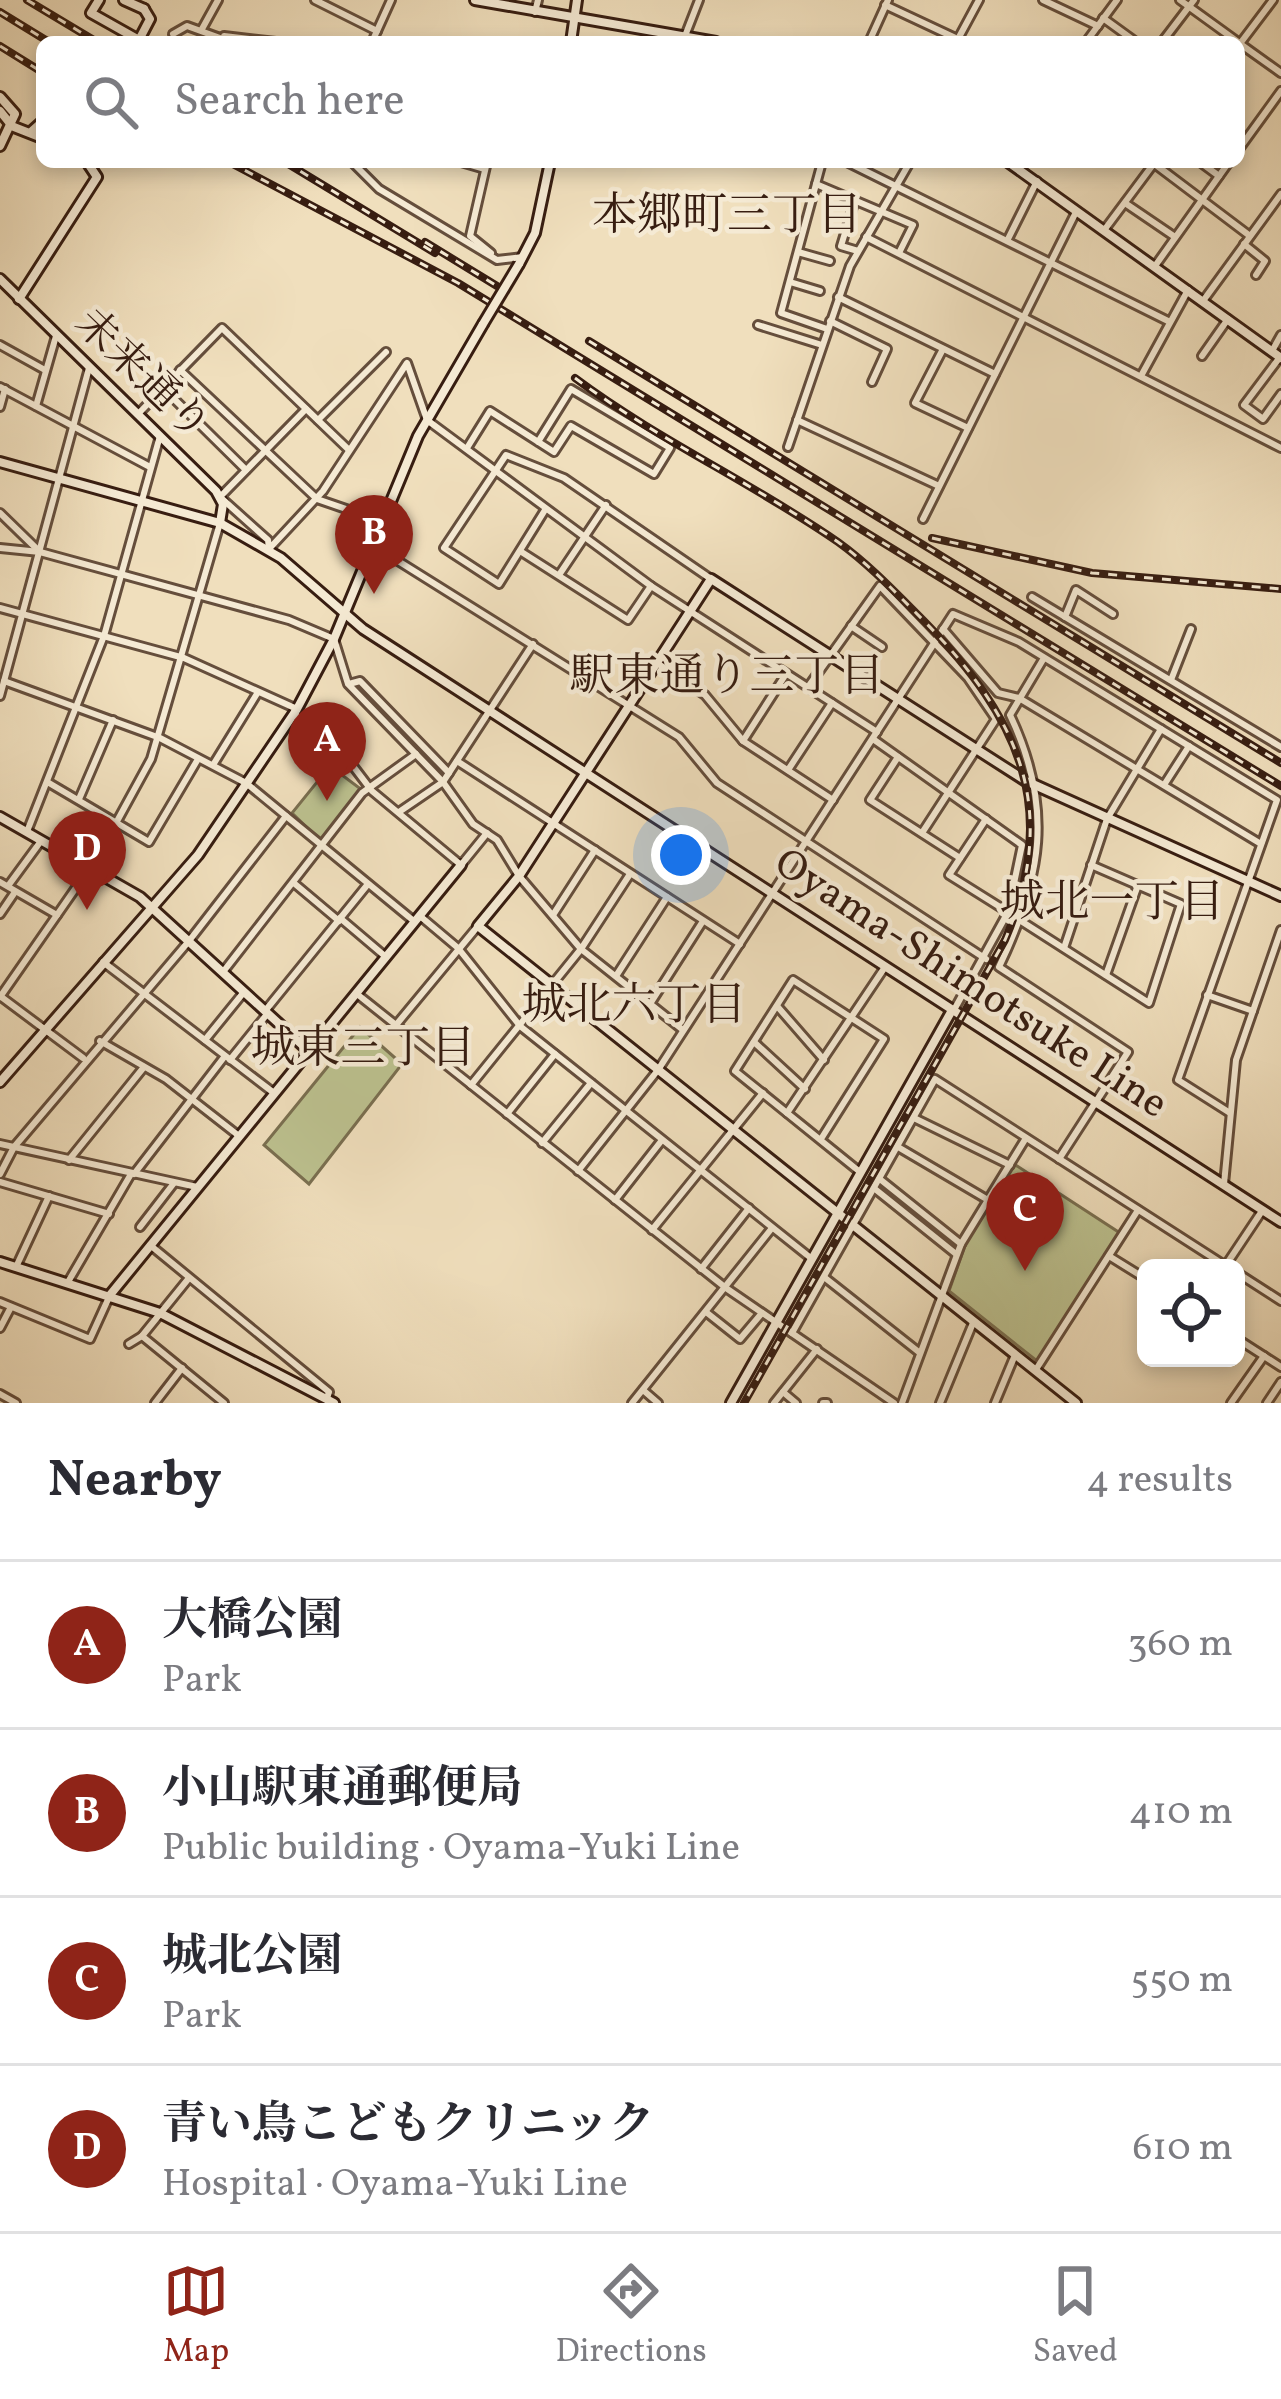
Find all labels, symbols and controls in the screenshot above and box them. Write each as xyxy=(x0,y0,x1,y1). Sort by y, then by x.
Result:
search box xyxy=(36,36,1245,168)
icon: search xyxy=(78,69,144,135)
text: Search here xyxy=(174,71,405,134)
district label: 本郷町三丁目 xyxy=(592,186,862,249)
street label: 未来通り xyxy=(60,296,222,456)
pin: B xyxy=(335,495,413,594)
district label: 駅東通り三丁目 xyxy=(569,647,885,710)
pin: A xyxy=(288,702,366,801)
pin: D xyxy=(48,811,126,910)
your location xyxy=(651,825,711,885)
street label: Oyama-Shimotsuke Line xyxy=(762,835,1178,1135)
district label: 城北一丁目 xyxy=(999,873,1225,936)
district label: 城北六丁目 xyxy=(521,976,747,1039)
district label: 城東三丁目 xyxy=(250,1019,476,1082)
pin: C xyxy=(986,1172,1064,1271)
map controls xyxy=(1137,1259,1245,1367)
button: locate xyxy=(1137,1259,1245,1367)
text: Nearby xyxy=(48,1446,222,1517)
text: 4 results xyxy=(1086,1454,1233,1508)
text: 大橋公園 xyxy=(162,1591,342,1654)
text: A xyxy=(73,1618,101,1672)
text: 360 m xyxy=(1128,1618,1233,1672)
text: Park xyxy=(162,1654,242,1708)
text: 小山駅東通郵便局 xyxy=(162,1759,522,1822)
text: B xyxy=(74,1786,100,1840)
text: 410 m xyxy=(1129,1786,1233,1840)
text: Public building · Oyama-Yuki Line xyxy=(162,1822,740,1876)
text: 城北公園 xyxy=(162,1927,342,1990)
text: C xyxy=(74,1954,100,2008)
text: 550 m xyxy=(1131,1954,1233,2008)
text: Park xyxy=(162,1990,242,2044)
text: 青い鳥こどもクリニック xyxy=(162,2095,654,2158)
text: D xyxy=(73,2122,101,2176)
text: 610 m xyxy=(1132,2122,1233,2176)
text: Hospital · Oyama-Yuki Line xyxy=(162,2158,628,2212)
tab: Map xyxy=(163,2258,229,2376)
tab: Directions xyxy=(555,2258,707,2376)
tab: Saved xyxy=(1033,2258,1118,2376)

